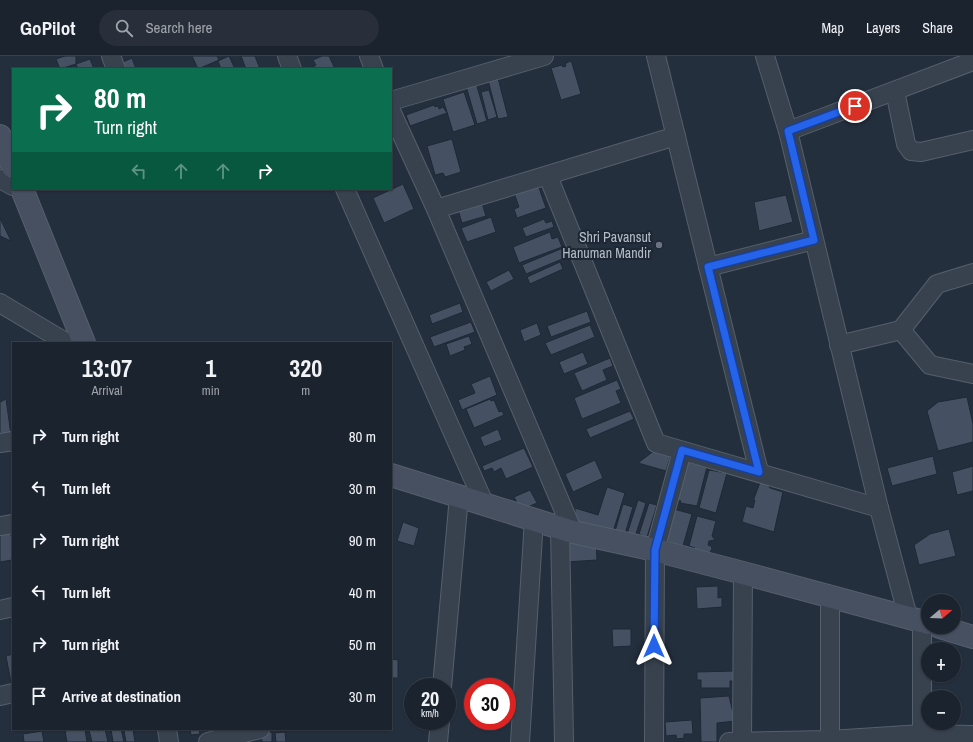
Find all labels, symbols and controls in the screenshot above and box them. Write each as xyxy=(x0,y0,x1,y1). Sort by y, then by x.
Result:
search box xyxy=(99,10,379,46)
text: GoPilot xyxy=(20,15,75,41)
icon: search xyxy=(113,17,135,39)
text: Search here xyxy=(145,17,212,38)
text: Map xyxy=(822,19,844,37)
text: Layers xyxy=(866,19,900,37)
text: Share xyxy=(922,19,953,37)
text: 80 m xyxy=(94,79,146,117)
icon: right xyxy=(28,84,80,136)
pin xyxy=(838,89,872,123)
icon: arrive xyxy=(844,95,866,117)
text: Turn right xyxy=(94,115,157,140)
icon: left xyxy=(128,160,150,182)
icon: ahead xyxy=(170,160,192,182)
icon: ahead xyxy=(212,160,234,182)
icon: right xyxy=(254,160,276,182)
place label: Shri Pavansut Hanuman Mandir xyxy=(562,228,651,262)
marker: Shri Pavansut Hanuman Mandir xyxy=(654,240,664,250)
text: 13:07 xyxy=(82,352,132,384)
text: 1 xyxy=(205,352,216,384)
text: 320 xyxy=(289,352,322,384)
text: Arrival xyxy=(92,382,122,399)
text: min xyxy=(202,382,220,399)
text: m xyxy=(301,382,310,399)
icon: right xyxy=(28,425,50,447)
text: Turn right xyxy=(62,426,119,447)
text: 80 m xyxy=(349,426,376,447)
icon: left xyxy=(28,477,50,499)
text: Turn left xyxy=(62,478,110,499)
text: 30 m xyxy=(349,478,376,499)
icon: right xyxy=(28,529,50,551)
text: Turn right xyxy=(62,530,119,551)
text: 90 m xyxy=(349,530,376,551)
icon: left xyxy=(28,581,50,603)
text: Turn left xyxy=(62,582,110,603)
text: 40 m xyxy=(349,582,376,603)
north arrow xyxy=(921,594,961,634)
map controls xyxy=(921,594,961,730)
position arrow xyxy=(633,625,675,667)
icon: right xyxy=(28,633,50,655)
text: Turn right xyxy=(62,634,119,655)
text: 50 m xyxy=(349,634,376,655)
button: + xyxy=(921,642,961,682)
speed limit sign: 30 xyxy=(464,678,516,730)
icon: arrive xyxy=(28,685,50,707)
text: 20 xyxy=(421,685,439,712)
text: Arrive at destination xyxy=(62,686,181,707)
text: 30 m xyxy=(349,686,376,707)
button: − xyxy=(921,690,961,730)
text: km/h xyxy=(421,707,439,720)

